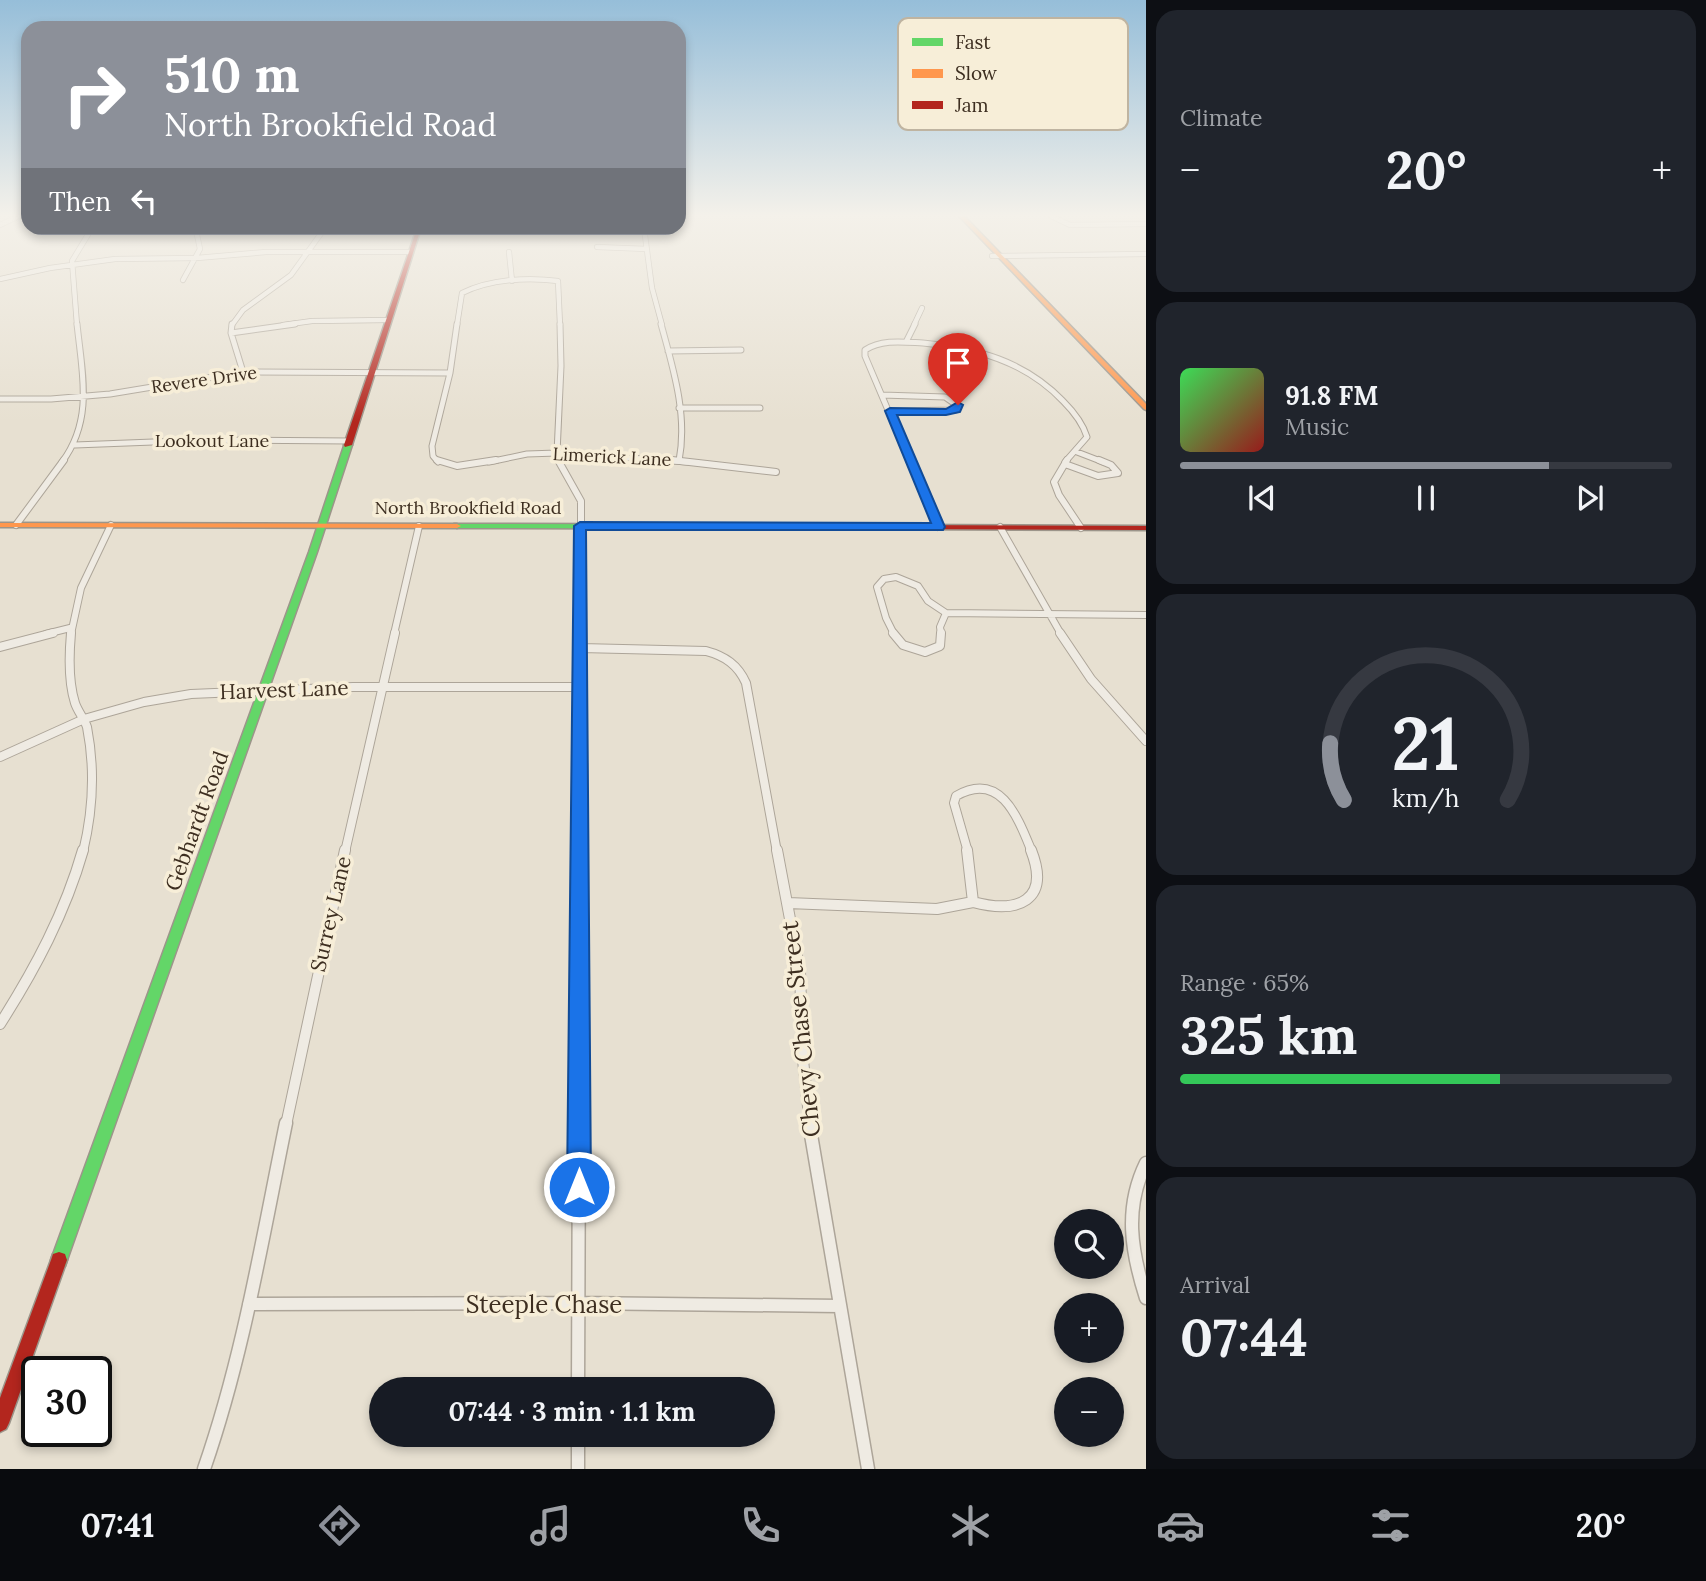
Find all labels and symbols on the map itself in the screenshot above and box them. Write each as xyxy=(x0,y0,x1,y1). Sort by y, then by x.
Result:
legend xyxy=(898,18,1128,130)
text: Fast xyxy=(955,30,991,54)
text: Slow xyxy=(955,61,998,85)
text: Jam xyxy=(954,93,989,117)
pin xyxy=(928,333,988,405)
street label: Revere Drive xyxy=(149,361,259,398)
street label: Lookout Lane xyxy=(155,429,270,452)
street label: Limerick Lane xyxy=(552,442,672,471)
street label: North Brookfield Road xyxy=(374,496,562,519)
street label: Harvest Lane xyxy=(219,674,349,705)
street label: Gebhardt Road xyxy=(159,747,234,894)
street label: Surrey Lane xyxy=(304,853,357,974)
street label: Chevy Chase Street xyxy=(774,919,827,1139)
position arrow xyxy=(542,1150,616,1224)
street label: Steeple Chase xyxy=(466,1289,622,1320)
speed limit sign: 30 xyxy=(21,1356,112,1447)

